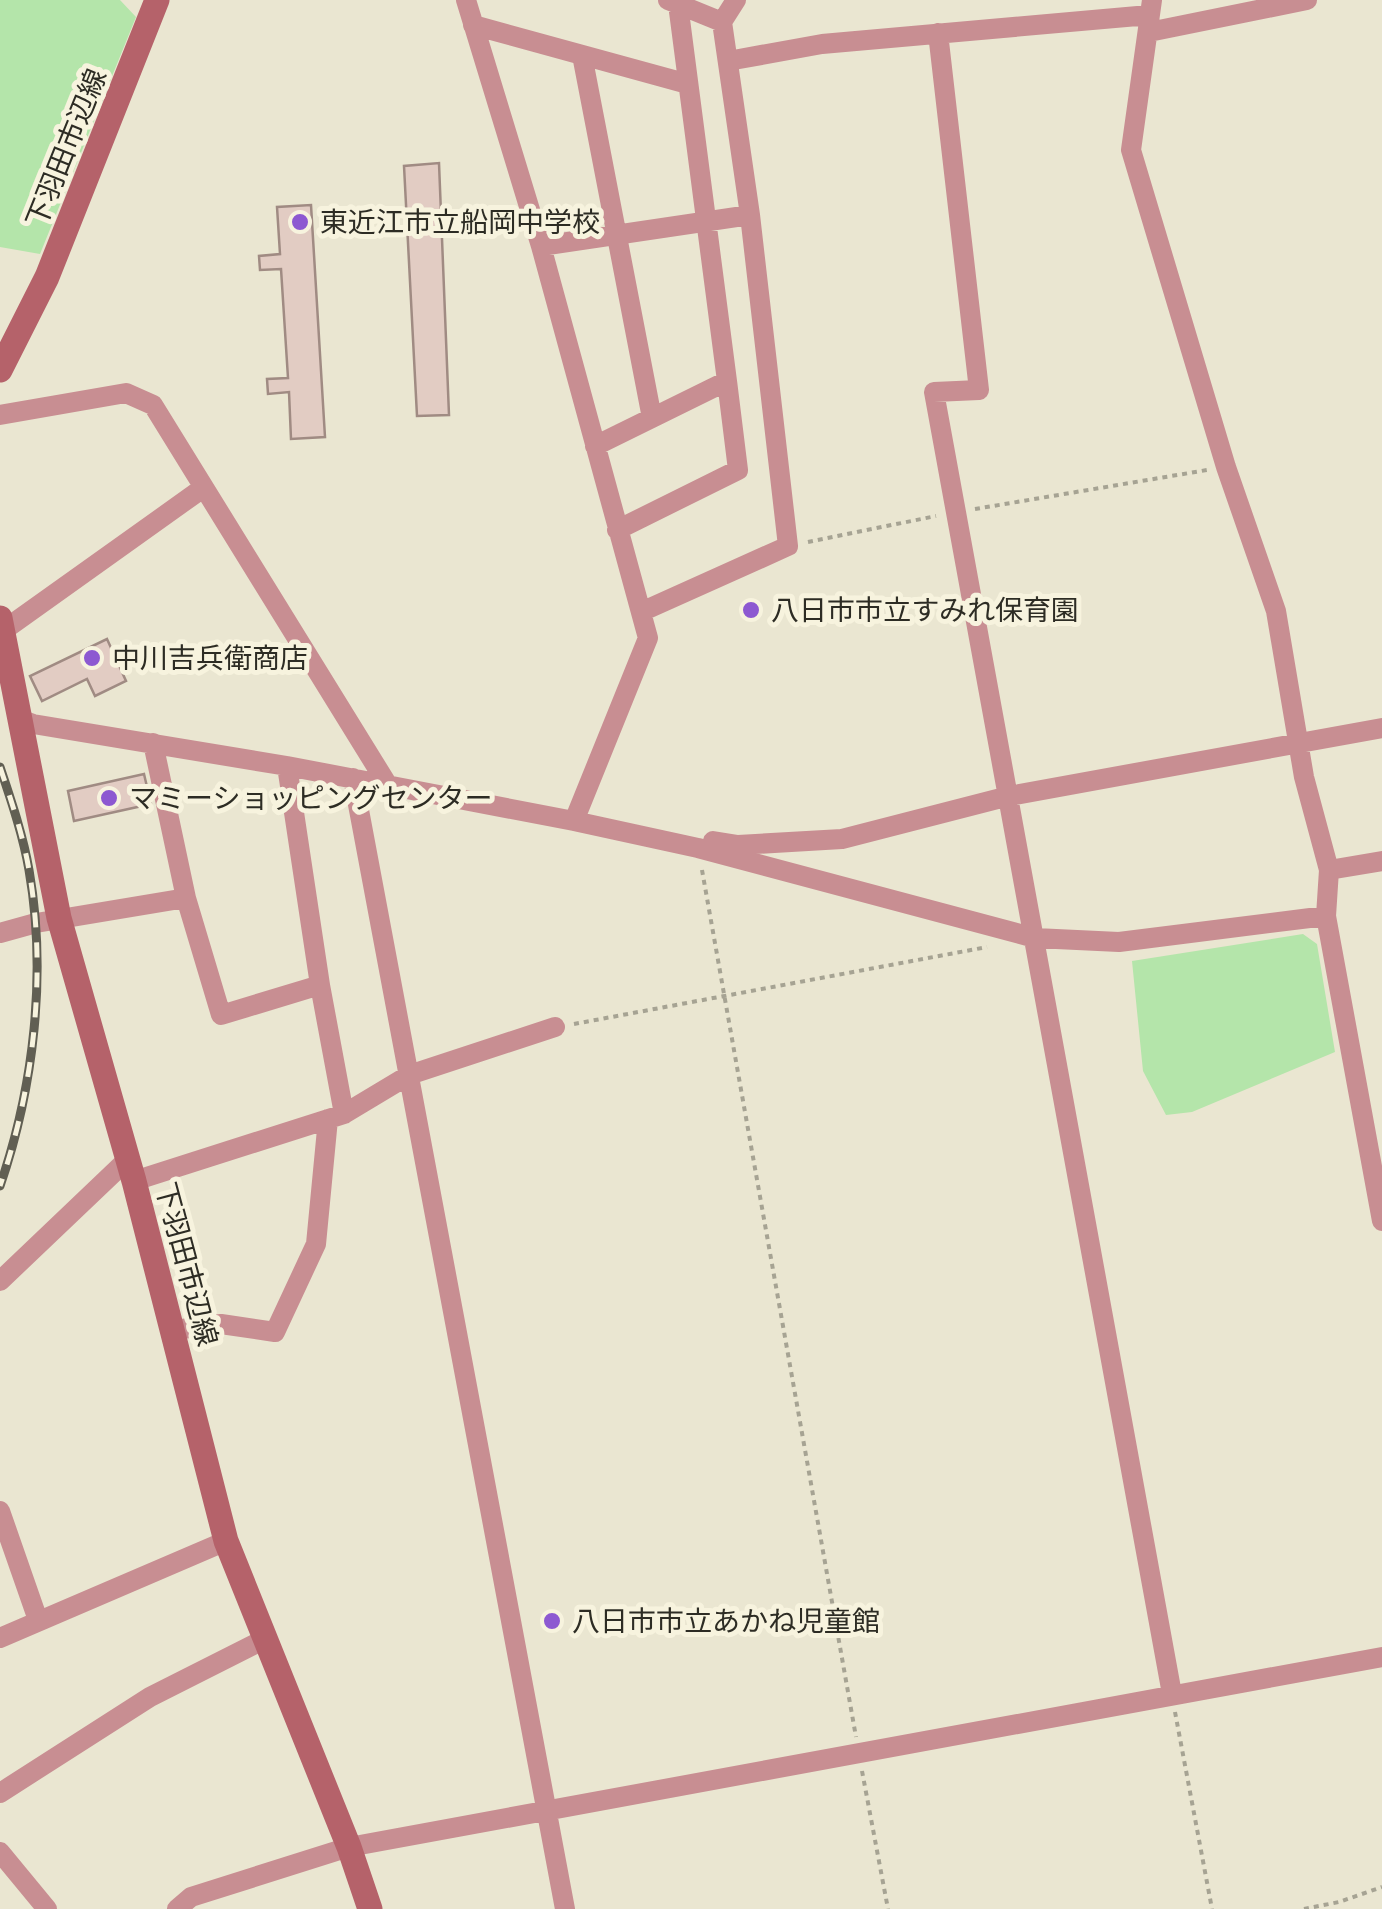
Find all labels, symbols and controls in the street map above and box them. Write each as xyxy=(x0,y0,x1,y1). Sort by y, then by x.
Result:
street label: 下羽田市辺線 xyxy=(17,63,114,233)
place label: 東近江市立船岡中学校 xyxy=(320,203,600,240)
marker: 東近江市立船岡中学校 xyxy=(289,211,311,233)
place label: 八日市市立すみれ保育園 xyxy=(771,591,1079,628)
marker: 八日市市立すみれ保育園 xyxy=(740,599,762,621)
place label: 中川吉兵衛商店 xyxy=(112,639,308,676)
marker: 中川吉兵衛商店 xyxy=(81,647,103,669)
place label: マミーショッピングセンター xyxy=(129,779,492,816)
marker: マミーショッピングセンター xyxy=(98,787,120,809)
street label: 下羽田市辺線 xyxy=(148,1178,227,1350)
place label: 八日市市立あかね児童館 xyxy=(572,1602,880,1639)
marker: 八日市市立あかね児童館 xyxy=(541,1610,563,1632)

